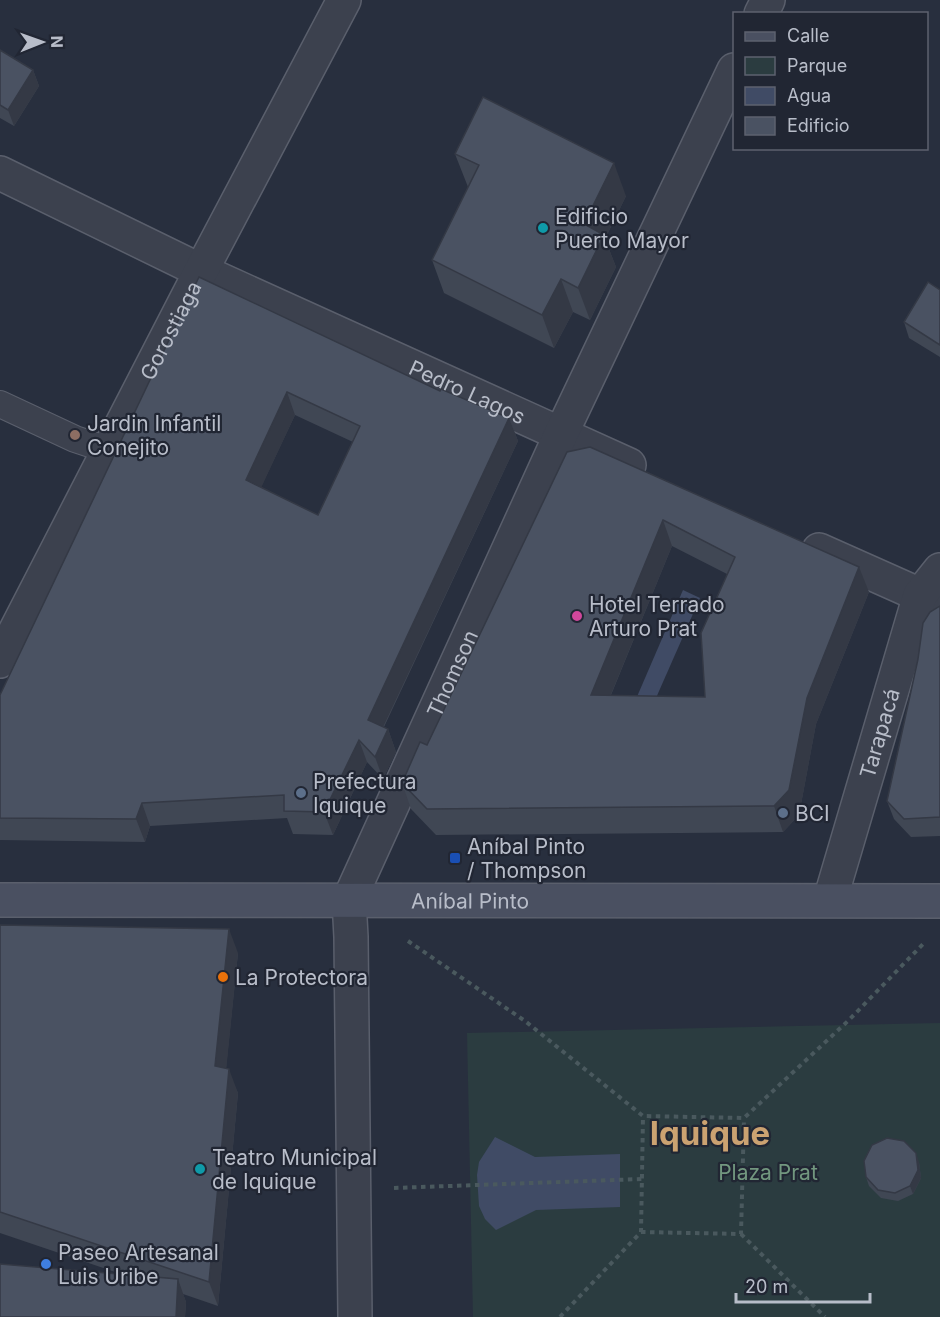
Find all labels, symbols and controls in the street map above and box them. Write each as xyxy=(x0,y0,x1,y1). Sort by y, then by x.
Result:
north arrow xyxy=(12,12,72,72)
legend xyxy=(733,12,928,150)
text: Calle xyxy=(787,25,829,46)
text: N xyxy=(47,35,67,48)
text: Parque xyxy=(787,55,847,76)
text: Agua xyxy=(787,85,831,106)
text: Edificio xyxy=(787,115,850,136)
place label: Edificio Puerto Mayor xyxy=(555,204,689,253)
marker: Edificio Puerto Mayor xyxy=(536,221,550,235)
street label: Gorostiaga xyxy=(135,277,206,384)
street label: Pedro Lagos xyxy=(405,355,529,429)
place label: Jardin Infantil Conejito xyxy=(87,411,221,460)
marker: Jardin Infantil Conejito xyxy=(68,428,82,442)
place label: Hotel Terrado Arturo Prat xyxy=(589,592,725,641)
marker: Hotel Terrado Arturo Prat xyxy=(570,609,584,623)
street label: Thomson xyxy=(421,626,483,721)
street label: Tarapacá xyxy=(854,685,904,781)
place label: Prefectura Iquique xyxy=(313,769,417,818)
marker: Prefectura Iquique xyxy=(294,786,308,800)
place label: BCI xyxy=(795,801,830,826)
marker: BCI xyxy=(776,806,790,820)
place label: Aníbal Pinto / Thompson xyxy=(467,834,586,883)
marker: Aníbal Pinto / Thompson xyxy=(448,851,462,865)
street label: Aníbal Pinto xyxy=(411,888,529,913)
place label: La Protectora xyxy=(235,965,368,990)
marker: La Protectora xyxy=(216,970,230,984)
district label: Iquique xyxy=(650,1113,770,1153)
place label: Teatro Municipal de Iquique xyxy=(212,1145,377,1194)
park label: Plaza Prat xyxy=(718,1160,818,1185)
marker: Teatro Municipal de Iquique xyxy=(193,1162,207,1176)
place label: Paseo Artesanal Luis Uribe xyxy=(58,1240,219,1289)
marker: Paseo Artesanal Luis Uribe xyxy=(39,1257,53,1271)
scale bar xyxy=(736,1266,870,1304)
text: 20 m xyxy=(745,1276,788,1297)

